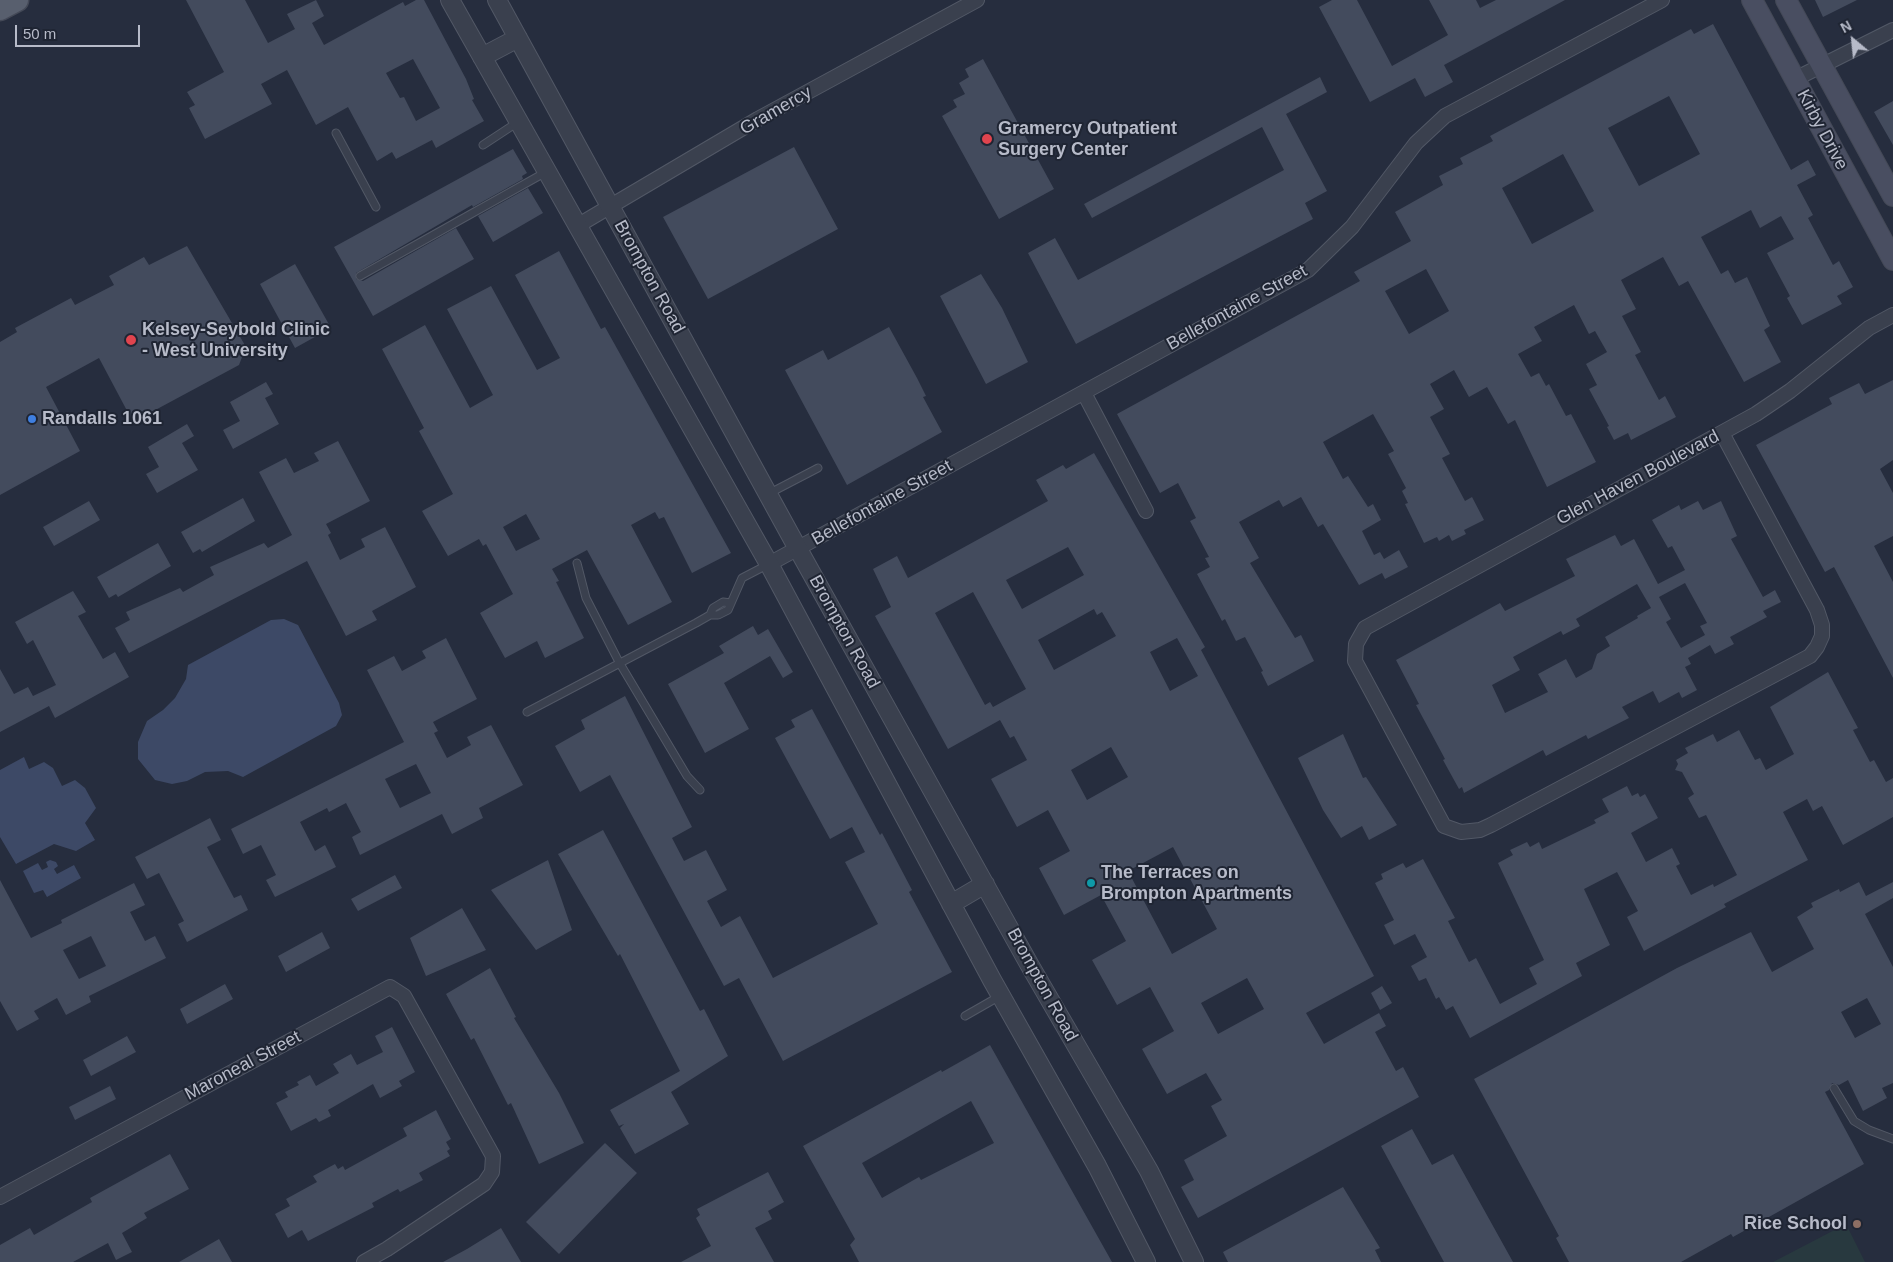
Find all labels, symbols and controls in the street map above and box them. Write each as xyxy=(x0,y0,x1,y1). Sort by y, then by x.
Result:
scale bar xyxy=(18,15,142,47)
north arrow xyxy=(1828,15,1878,65)
text: N xyxy=(1838,17,1854,36)
text: 50 m xyxy=(23,25,56,42)
street label: Gramercy xyxy=(736,82,816,140)
street label: Kirby Drive xyxy=(1792,86,1852,174)
place label: Gramercy Outpatient Surgery Center xyxy=(998,118,1177,160)
marker: Gramercy Outpatient Surgery Center xyxy=(980,132,994,146)
street label: Brompton Road xyxy=(609,217,689,337)
street label: Bellefontaine Street xyxy=(1163,260,1311,356)
place label: Kelsey-Seybold Clinic - West University xyxy=(142,319,330,362)
marker: Kelsey-Seybold Clinic - West University xyxy=(124,333,138,347)
place label: Randalls 1061 xyxy=(42,408,162,430)
marker: Randalls 1061 xyxy=(26,413,38,425)
street label: Glen Haven Boulevard xyxy=(1553,426,1723,530)
street label: Bellefontaine Street xyxy=(808,455,956,551)
street label: Brompton Road xyxy=(804,572,884,692)
place label: The Terraces on Brompton Apartments xyxy=(1101,862,1292,904)
marker: The Terraces on Brompton Apartments xyxy=(1085,877,1097,889)
street label: Brompton Road xyxy=(1002,925,1082,1045)
street label: Maroneal Street xyxy=(181,1026,305,1106)
place label: Rice School xyxy=(1744,1213,1847,1235)
marker: Rice School xyxy=(1851,1218,1863,1230)

